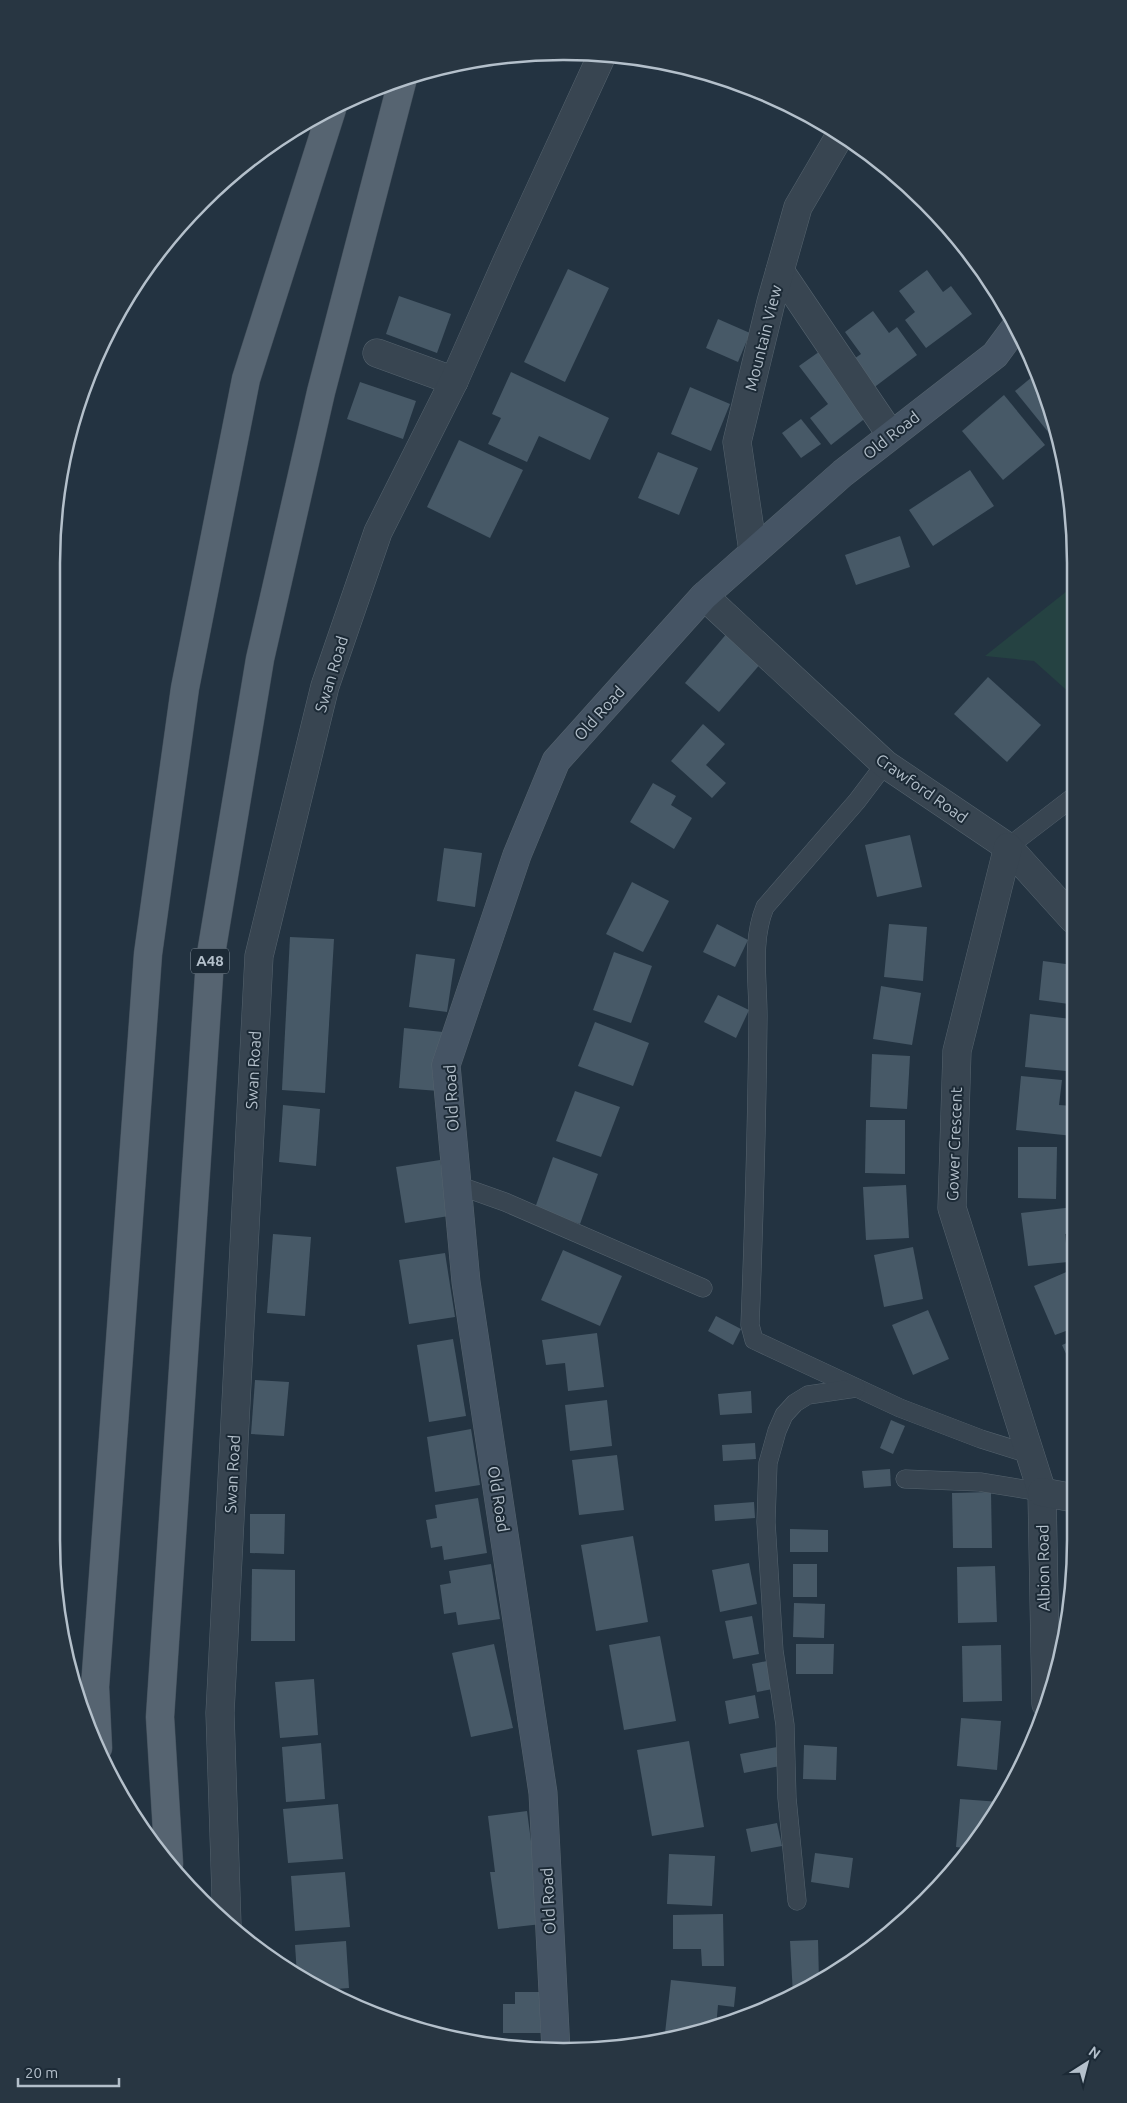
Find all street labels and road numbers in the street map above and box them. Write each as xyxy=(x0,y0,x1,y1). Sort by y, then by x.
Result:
street label: Mountain View xyxy=(741,283,785,393)
street label: Old Road xyxy=(859,407,923,463)
street label: Swan Road xyxy=(311,634,351,714)
street label: Old Road xyxy=(570,682,628,744)
street label: Crawford Road xyxy=(873,750,971,826)
road number: A48 xyxy=(191,948,229,974)
street label: Swan Road xyxy=(242,1030,264,1110)
street label: Old Road xyxy=(440,1064,462,1132)
street label: Gower Crescent xyxy=(943,1086,965,1201)
street label: Swan Road xyxy=(221,1434,243,1514)
street label: Old Road xyxy=(485,1465,513,1533)
street label: Albion Road xyxy=(1033,1524,1053,1612)
street label: Old Road xyxy=(537,1867,559,1935)

